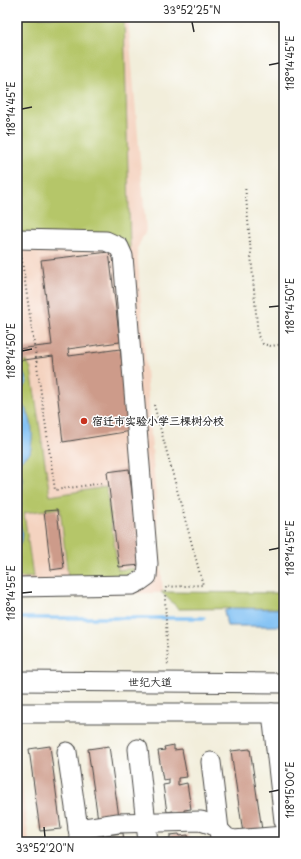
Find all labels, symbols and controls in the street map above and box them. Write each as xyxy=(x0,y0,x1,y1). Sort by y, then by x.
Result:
text: 33°52'25"N xyxy=(163,2,221,17)
text: 118°14'45"E xyxy=(282,35,297,91)
text: 118°14'45"E xyxy=(3,81,18,137)
text: 118°14'50"E xyxy=(282,278,297,334)
text: 118°14'50"E xyxy=(3,323,18,379)
place label: 宿迁市实验小学三棵树分校 xyxy=(92,412,224,429)
marker: 宿迁市实验小学三棵树分校 xyxy=(79,416,89,426)
text: 118°14'55"E xyxy=(282,520,297,576)
text: 118°14'55"E xyxy=(3,565,18,621)
street label: 世纪大道 xyxy=(128,673,172,690)
text: 118°15'00"E xyxy=(282,762,297,818)
text: 33°52'20"N xyxy=(16,840,75,855)

